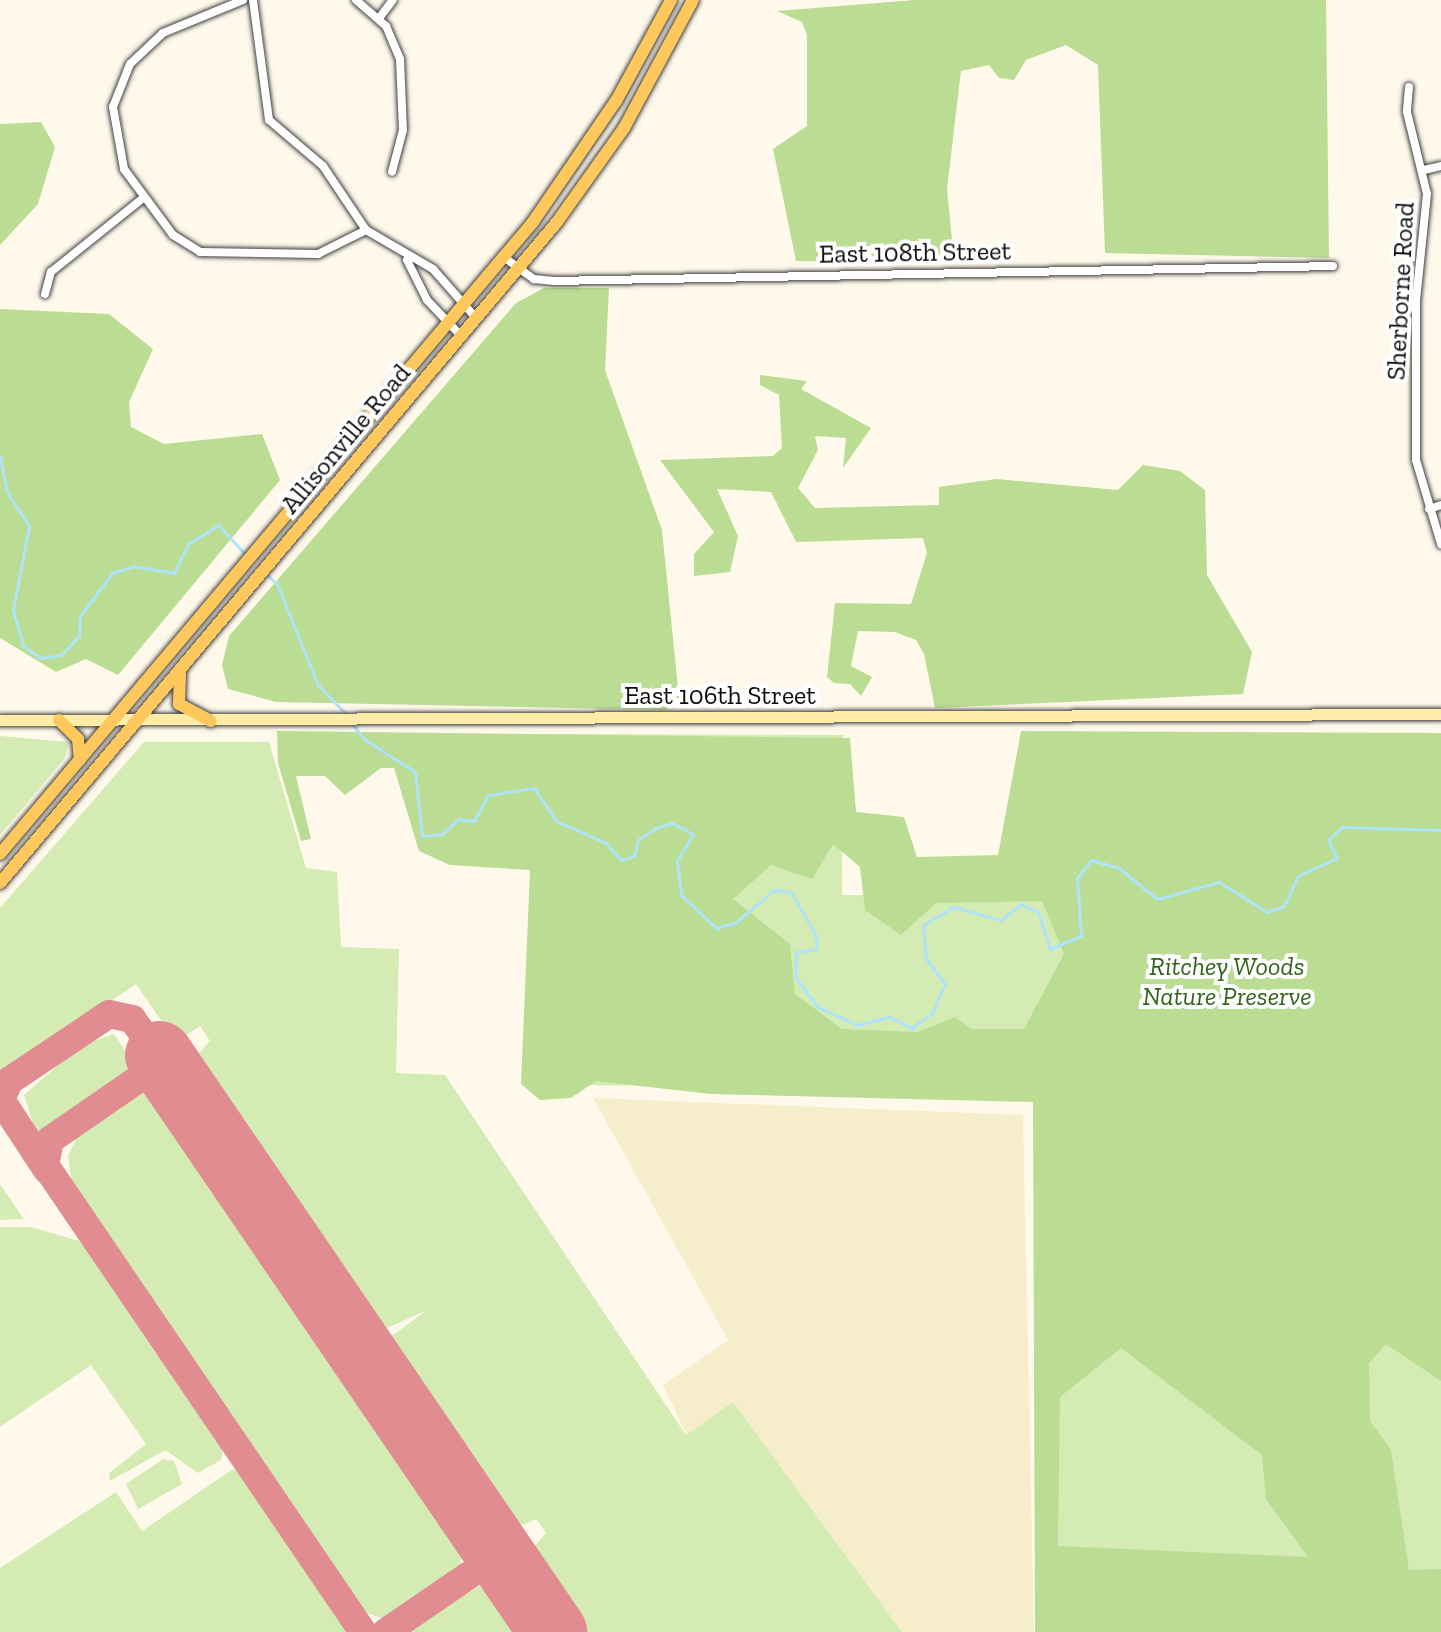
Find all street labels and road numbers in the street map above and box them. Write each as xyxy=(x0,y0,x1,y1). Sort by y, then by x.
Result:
street label: Sherborne Road xyxy=(1381,201,1421,381)
street label: East 108th Street xyxy=(819,236,1011,270)
street label: Allisonville Road xyxy=(274,358,418,520)
street label: East 106th Street xyxy=(624,680,816,712)

